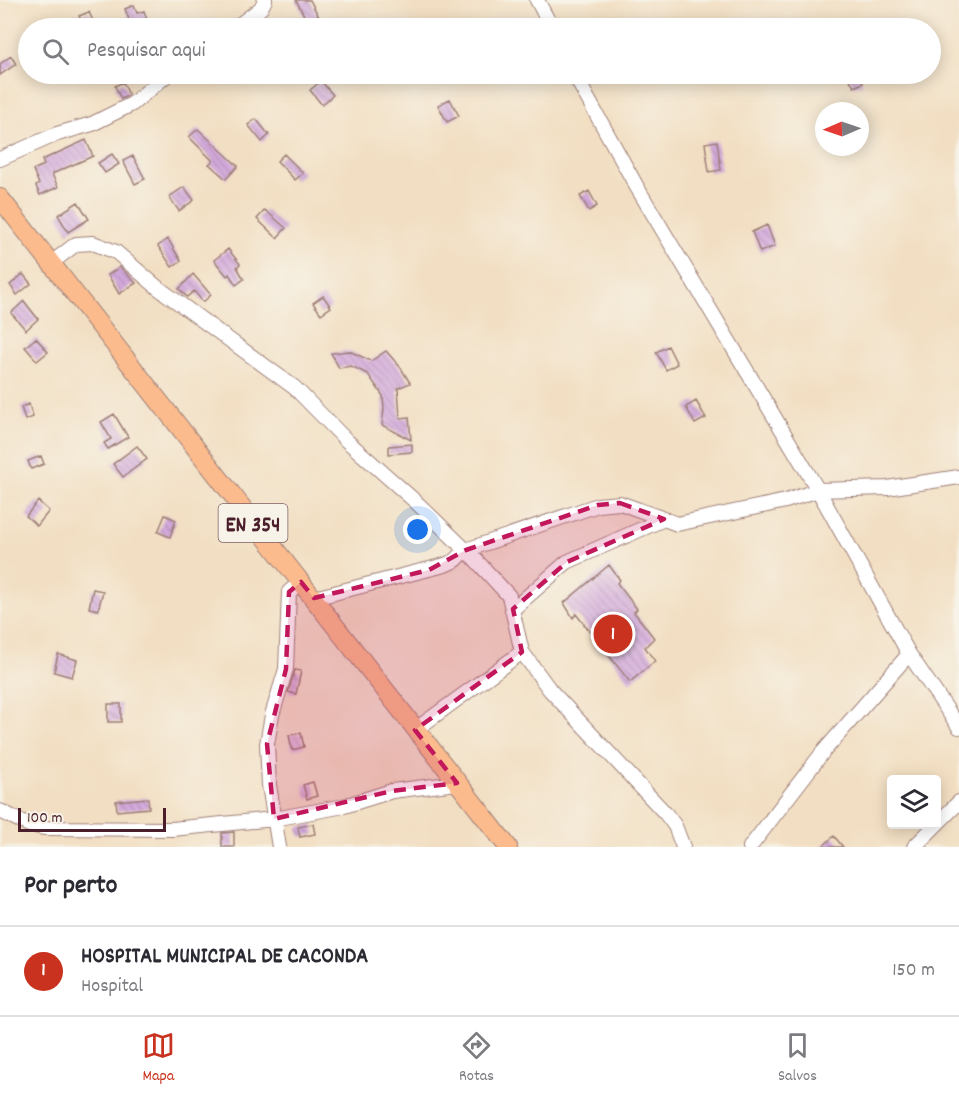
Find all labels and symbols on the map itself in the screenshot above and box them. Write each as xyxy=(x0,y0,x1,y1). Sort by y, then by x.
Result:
north arrow xyxy=(815,102,869,156)
road number: EN 354 xyxy=(218,504,288,542)
your location xyxy=(403,515,432,544)
pin: 1 xyxy=(594,612,632,656)
scale bar xyxy=(18,805,166,832)

